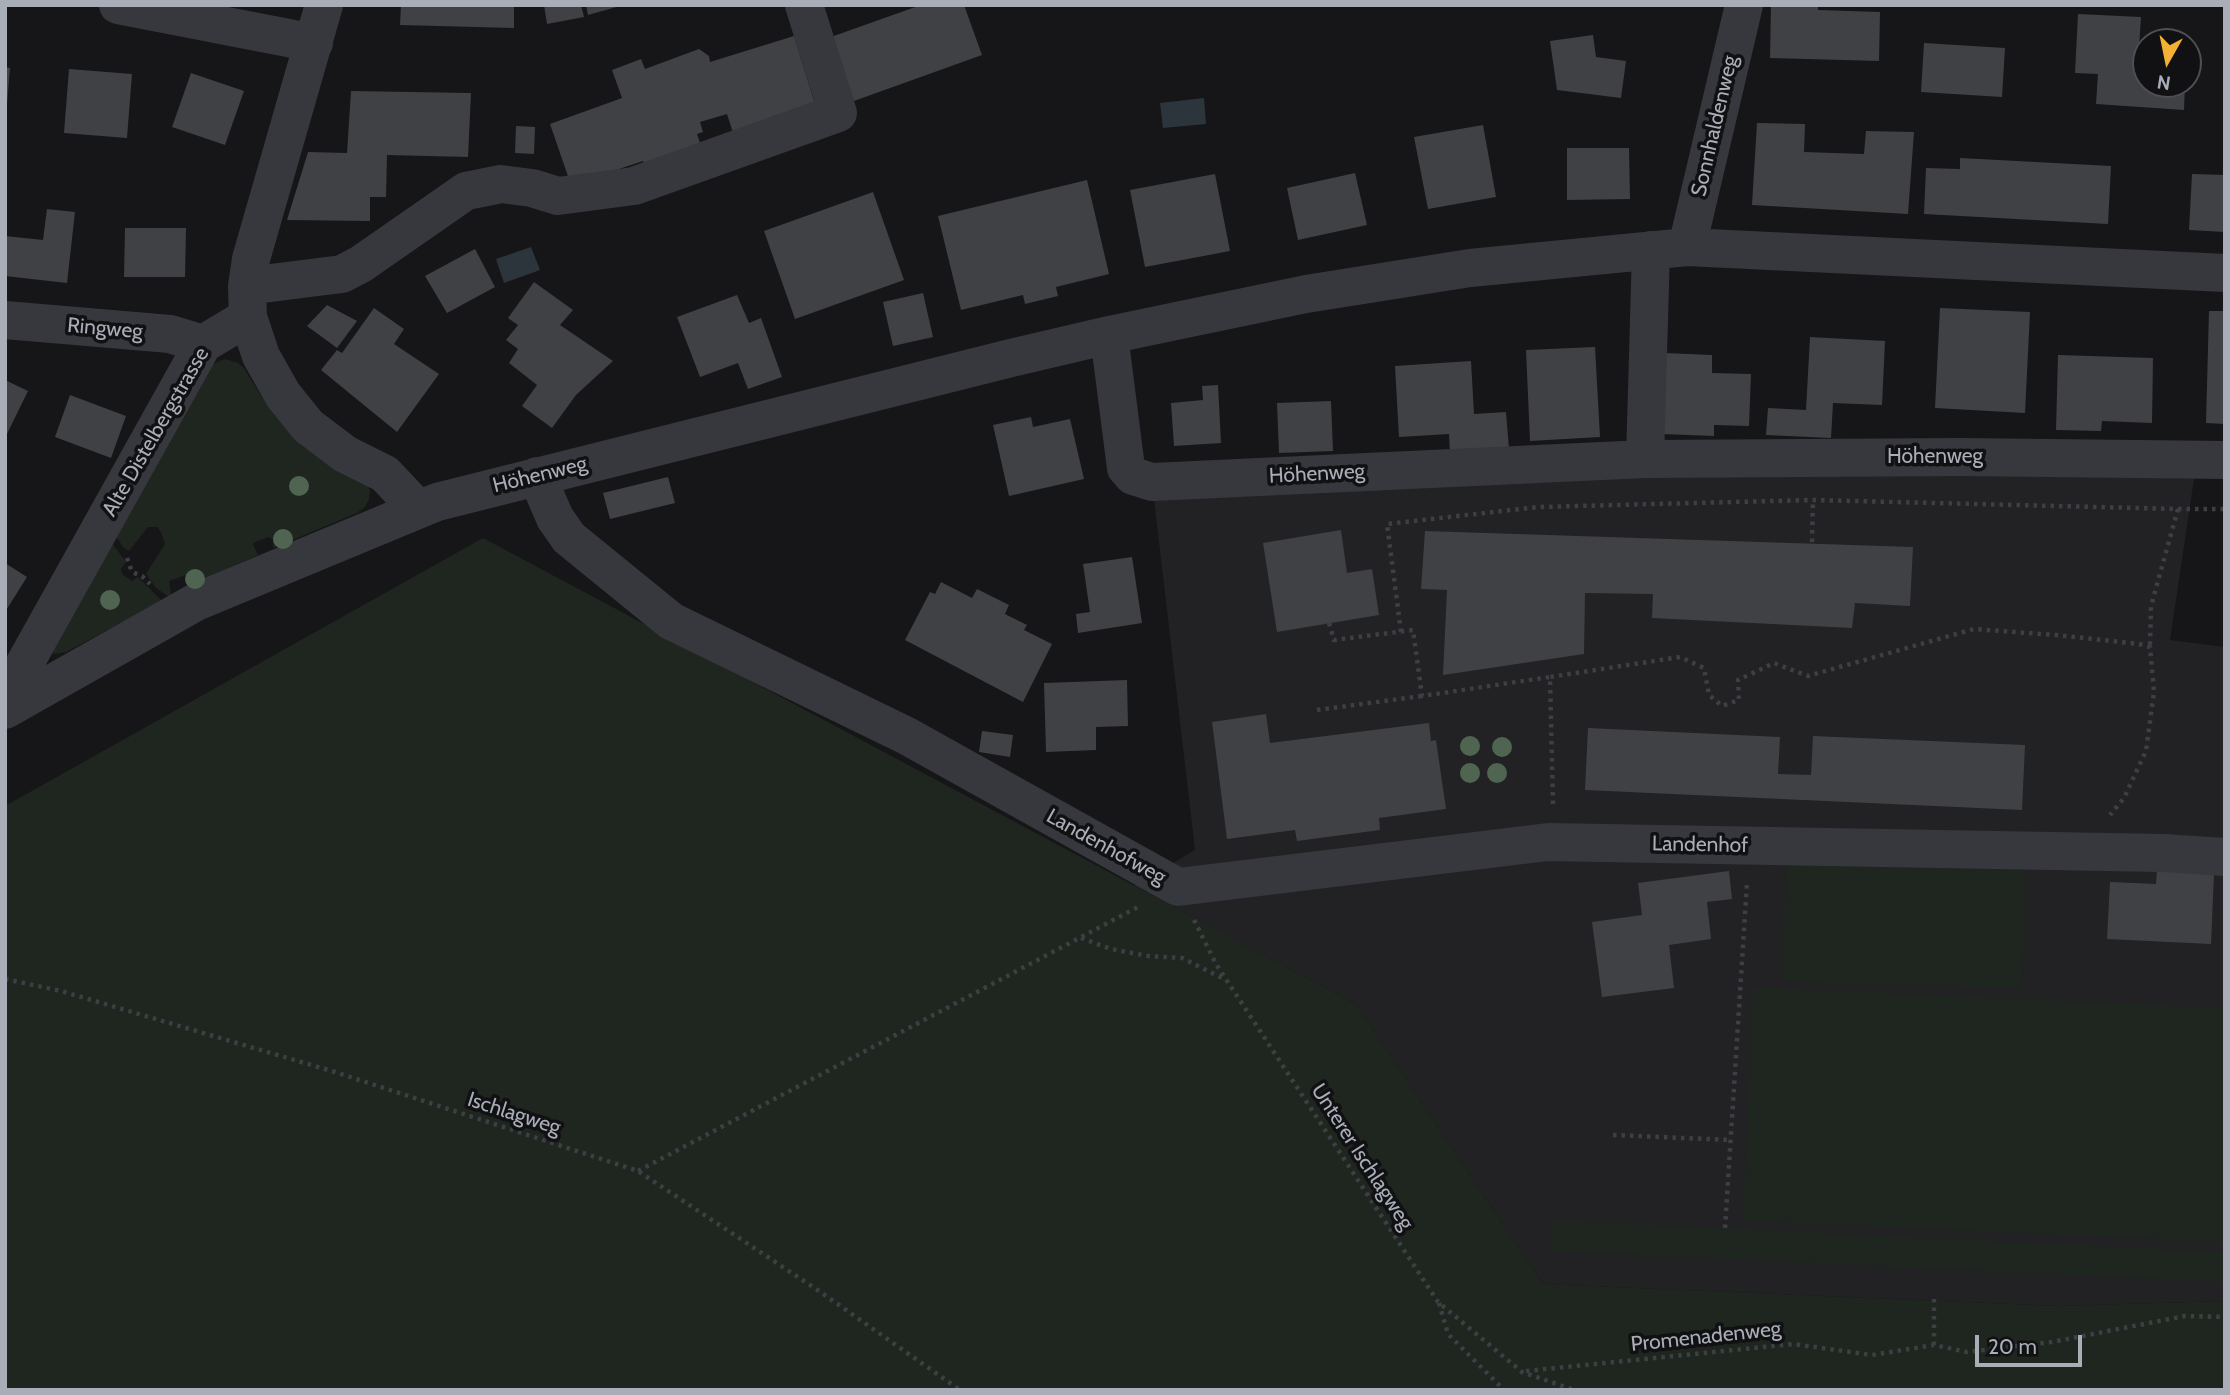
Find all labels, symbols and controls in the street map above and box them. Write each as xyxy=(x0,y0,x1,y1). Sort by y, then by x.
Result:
north arrow xyxy=(2132,28,2202,98)
street label: Sonnhaldenweg xyxy=(1687,53,1743,199)
text: N xyxy=(2156,70,2172,95)
street label: Ringweg xyxy=(66,313,144,345)
street label: Alte Distelbergstrasse xyxy=(97,343,215,521)
street label: Höhenweg xyxy=(1887,444,1983,470)
street label: Höhenweg xyxy=(490,451,590,499)
street label: Höhenweg xyxy=(1268,459,1366,489)
street label: Landenhofweg xyxy=(1042,804,1170,890)
street label: Landenhof xyxy=(1652,832,1748,858)
street label: Unterer Ischlagweg xyxy=(1305,1079,1419,1235)
street label: Ischlagweg xyxy=(464,1087,564,1141)
street label: Promenadenweg xyxy=(1630,1317,1782,1357)
scale bar xyxy=(1978,1322,2085,1366)
text: 20 m xyxy=(1988,1334,2037,1359)

